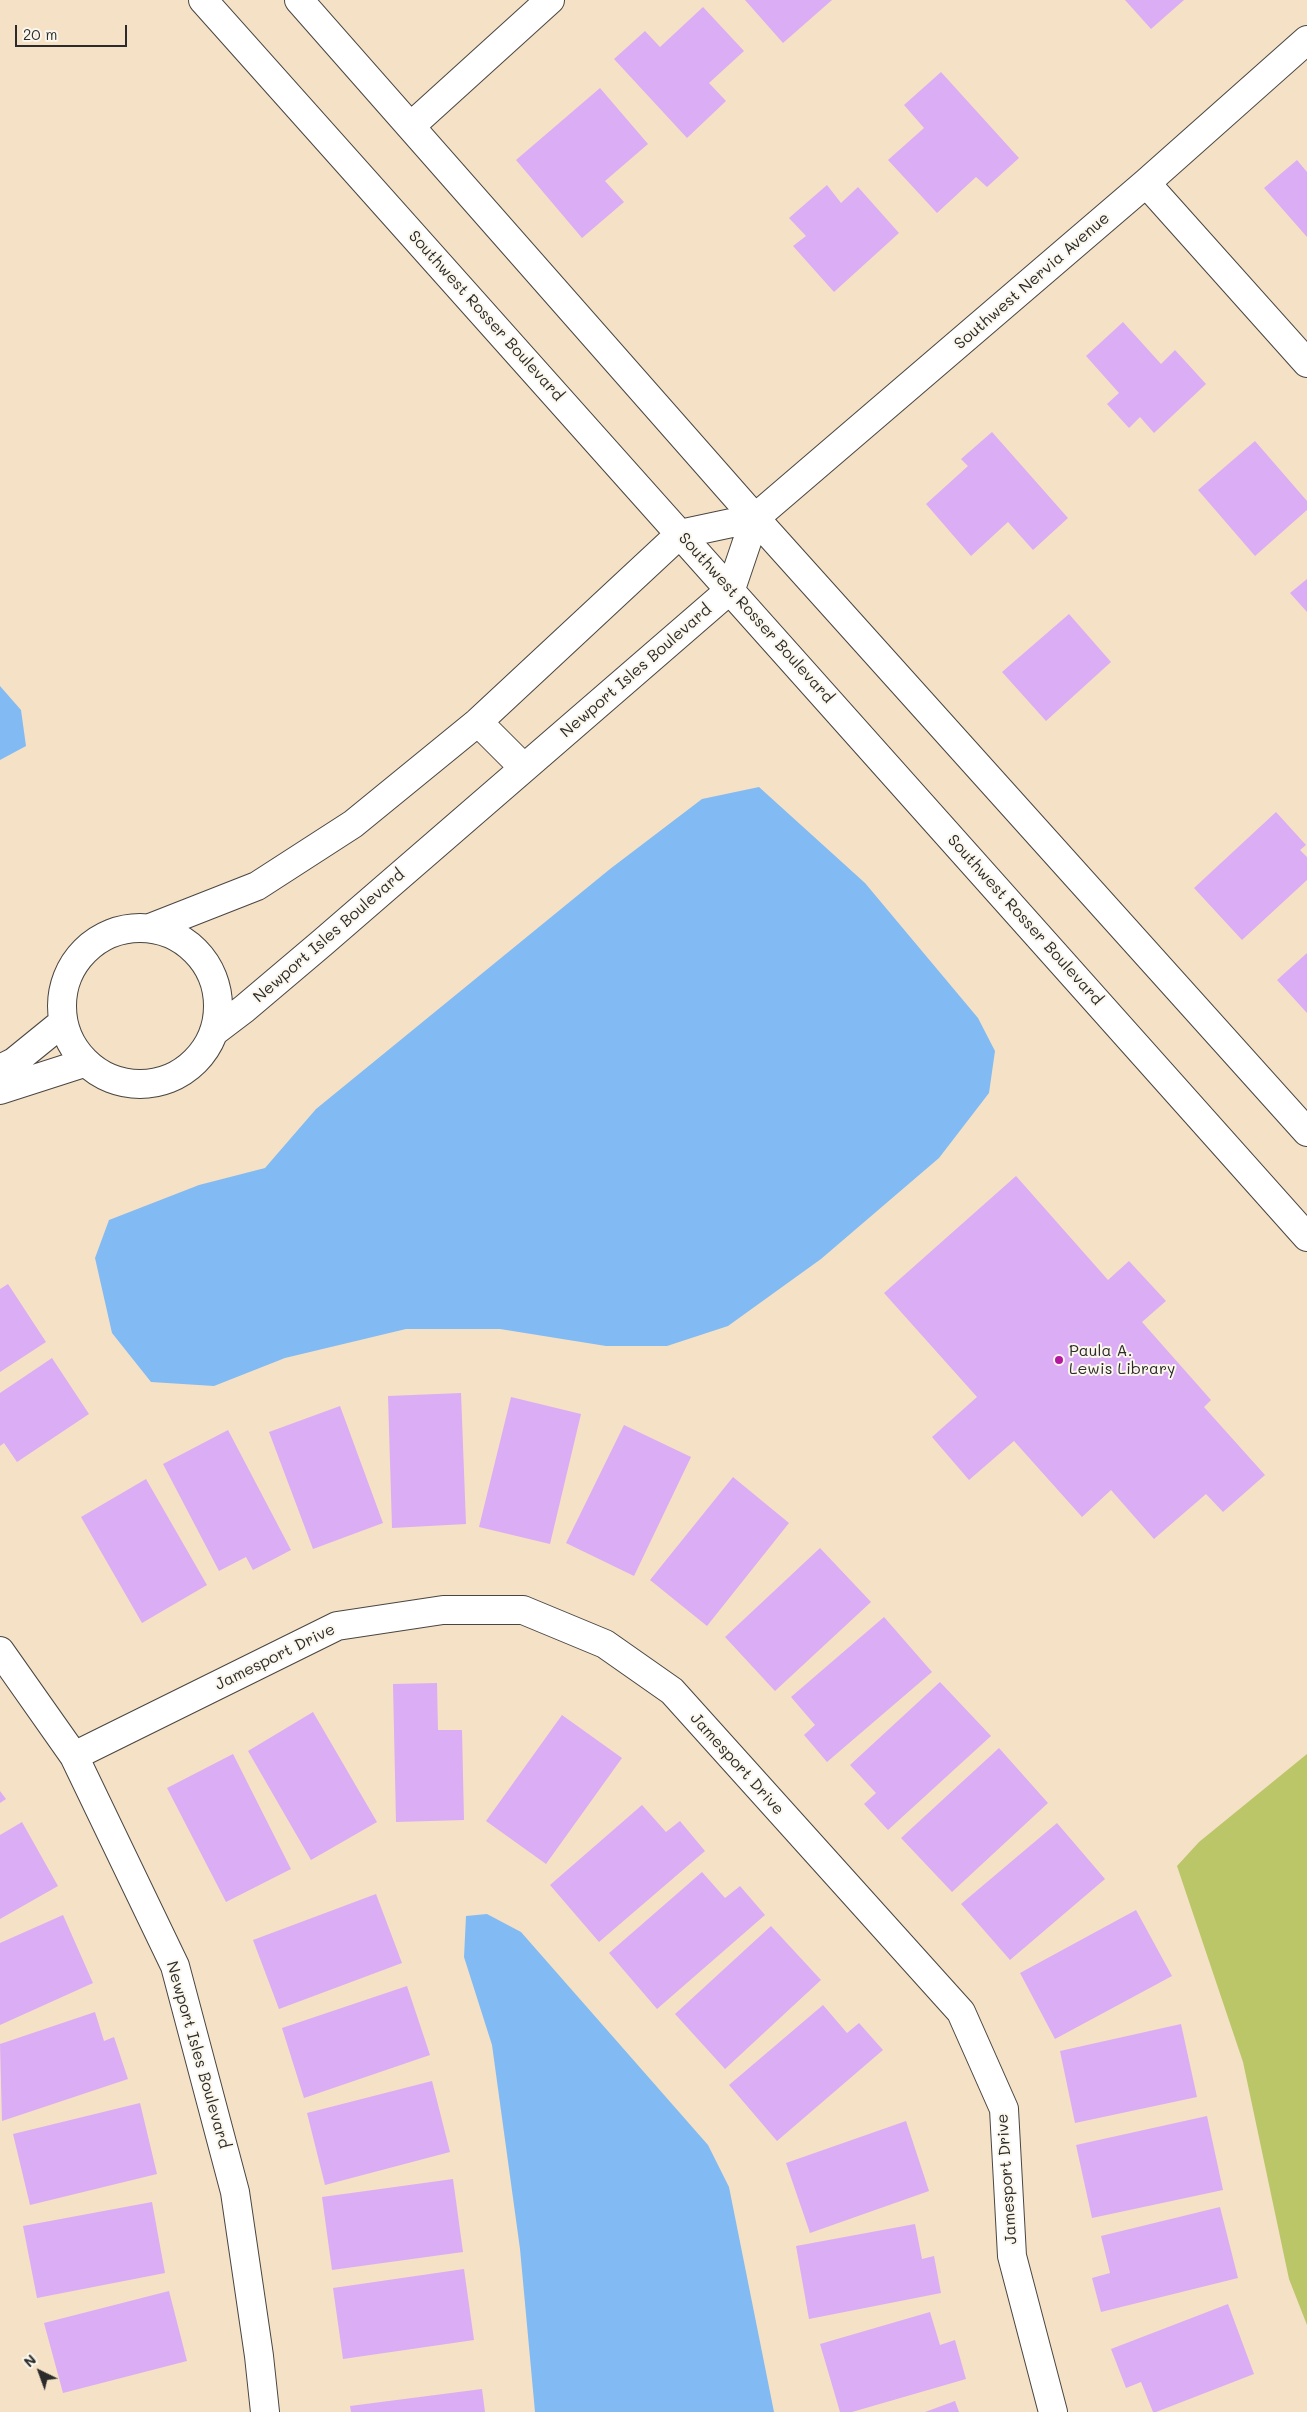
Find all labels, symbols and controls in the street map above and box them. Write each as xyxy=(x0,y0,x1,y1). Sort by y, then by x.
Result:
scale bar xyxy=(18,15,130,47)
text: 20 m xyxy=(23,24,57,44)
street label: Southwest Nervia Avenue xyxy=(951,208,1113,354)
street label: Southwest Rosser Boulevard xyxy=(404,227,568,405)
street label: Southwest Rosser Boulevard xyxy=(674,529,838,707)
street label: Newport Isles Boulevard xyxy=(557,600,715,742)
street label: Southwest Rosser Boulevard xyxy=(943,831,1107,1009)
street label: Newport Isles Boulevard xyxy=(250,865,408,1007)
place label: Paula A. Lewis Library xyxy=(1069,1341,1175,1379)
marker: Paula A. Lewis Library xyxy=(1053,1354,1065,1366)
street label: Jamesport Drive xyxy=(212,1620,338,1694)
street label: Jamesport Drive xyxy=(686,1709,788,1819)
street label: Newport Isles Boulevard xyxy=(162,1959,234,2151)
street label: Jamesport Drive xyxy=(993,2113,1021,2245)
north arrow xyxy=(15,2347,65,2397)
text: N xyxy=(19,2350,40,2371)

